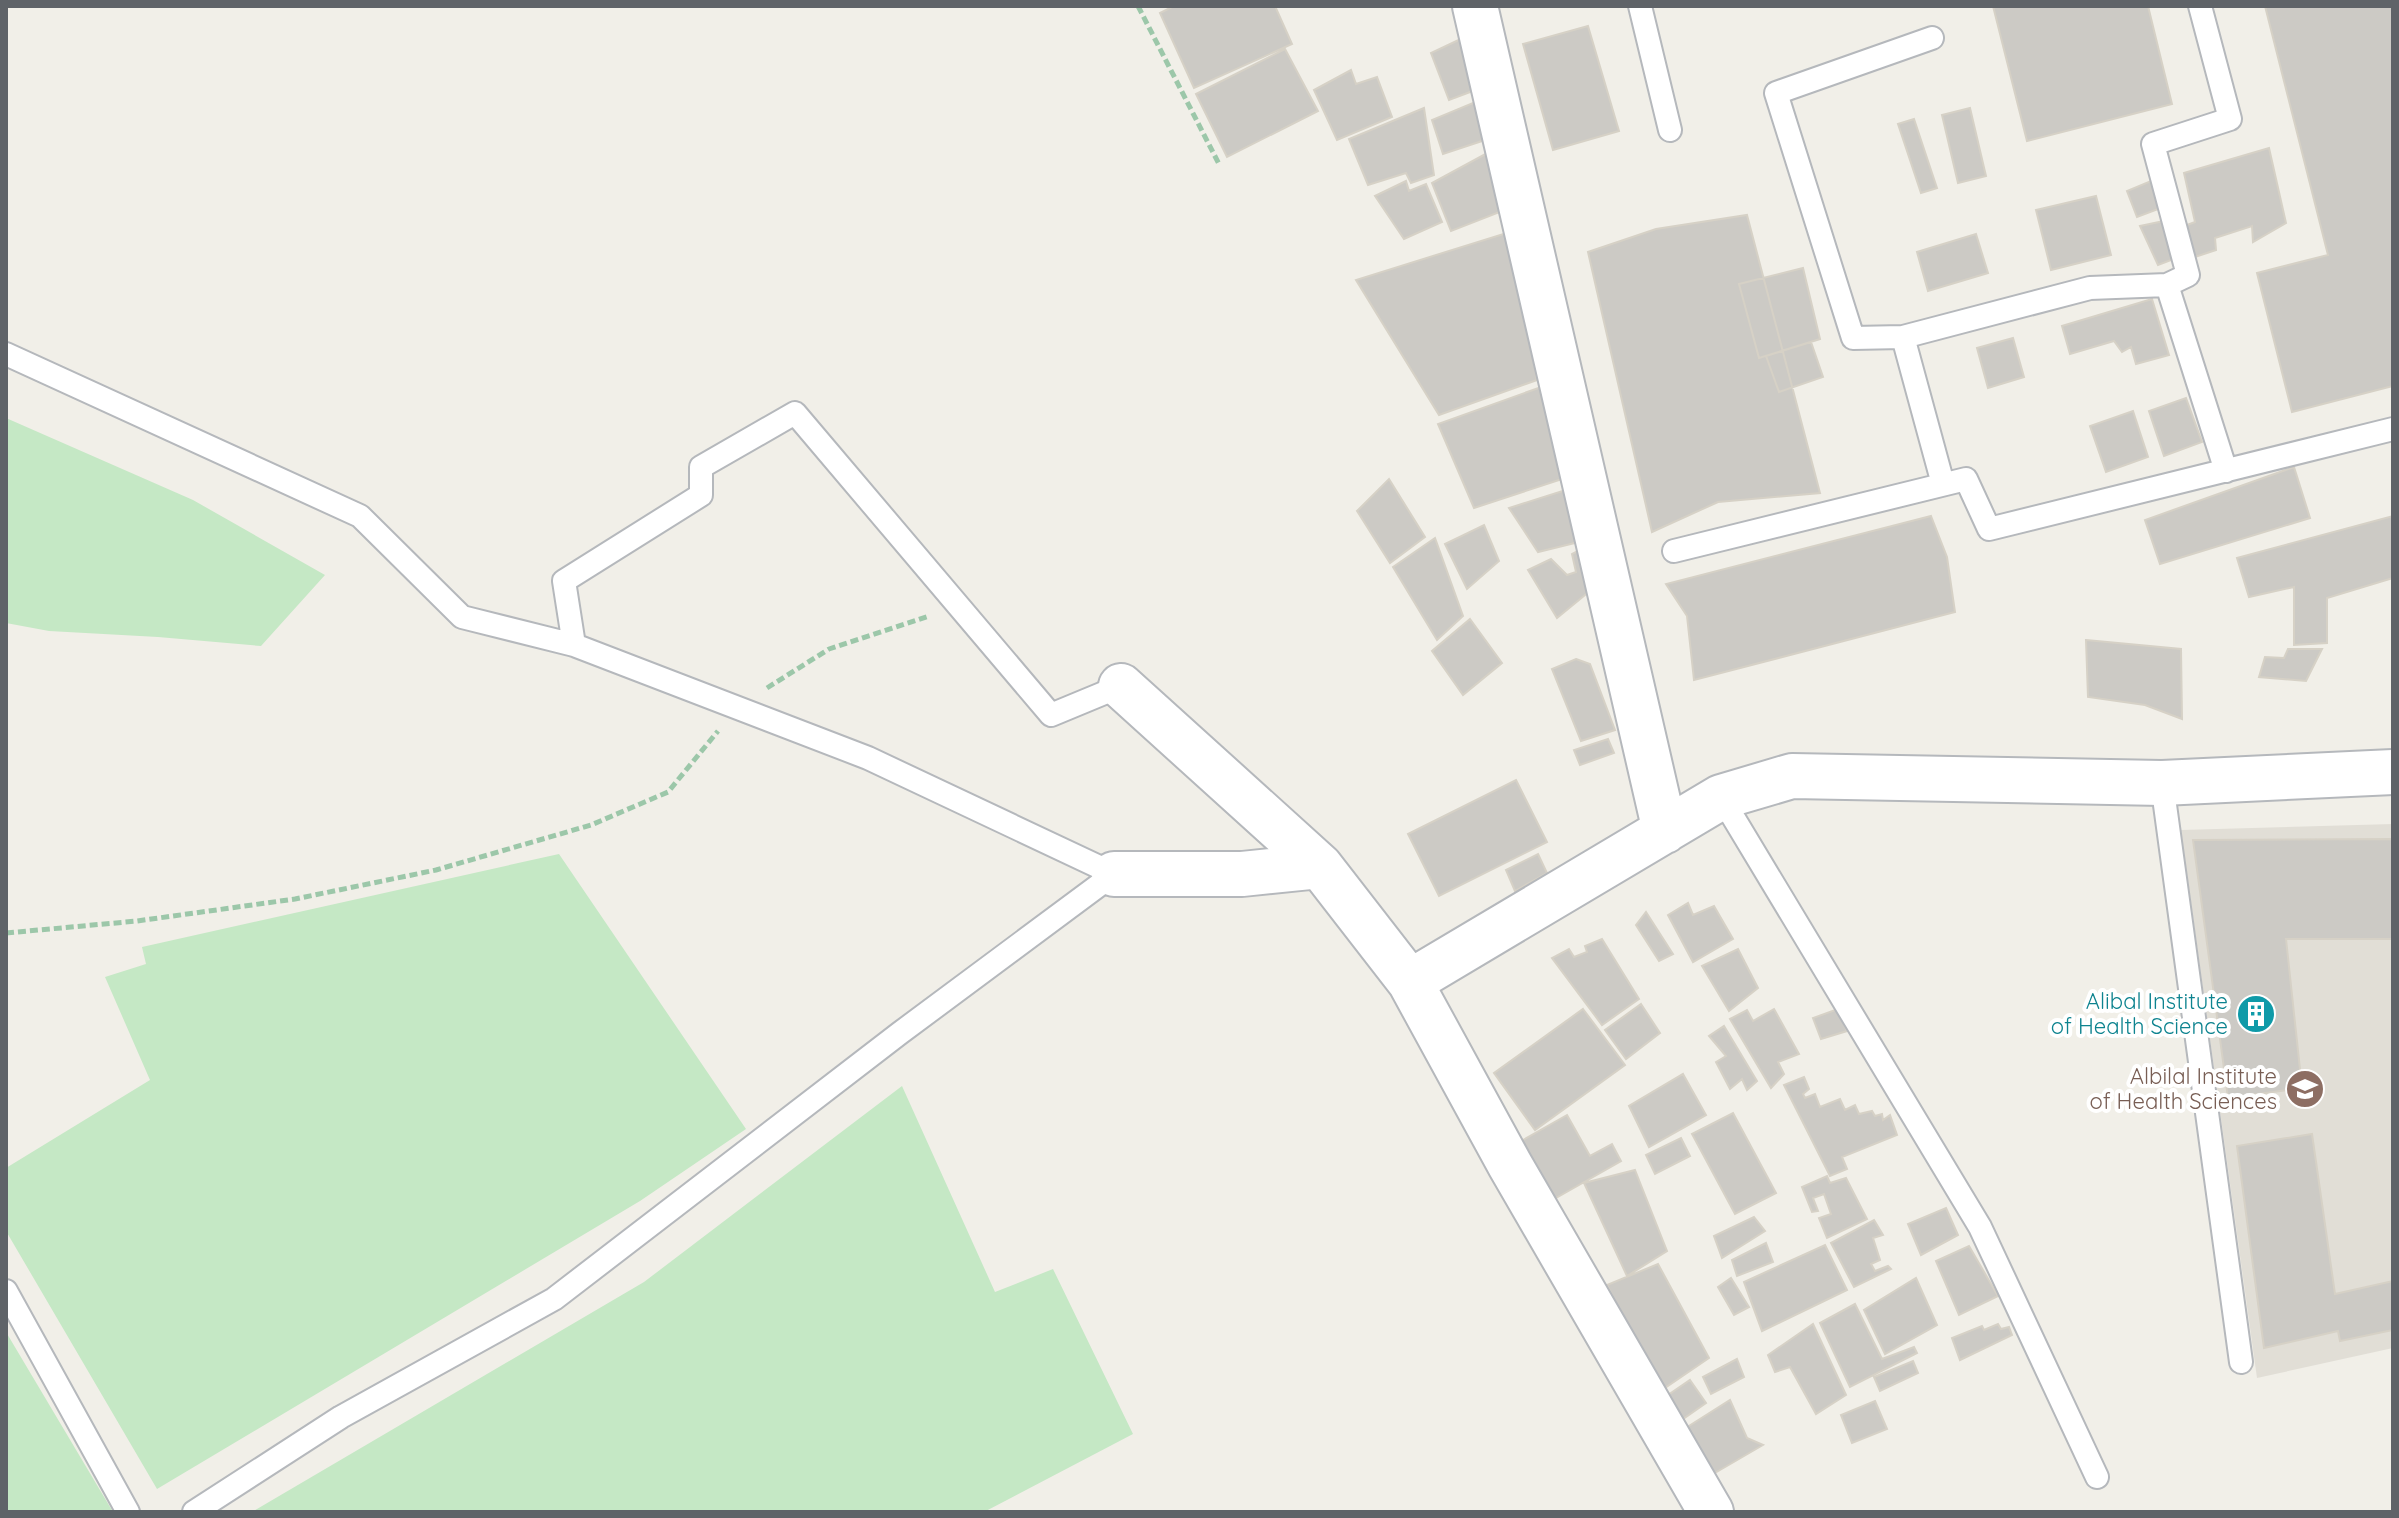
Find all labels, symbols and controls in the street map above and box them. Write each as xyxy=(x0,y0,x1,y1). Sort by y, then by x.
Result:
place label: Alibal Institute of Health Science xyxy=(2051,987,2228,1040)
building icon: Alibal Institute of Health Science xyxy=(2235,993,2277,1035)
place label: Albilal Institute of Health Sciences xyxy=(2089,1062,2277,1115)
school or university icon: Albilal Institute of Health Sciences xyxy=(2284,1068,2326,1110)

